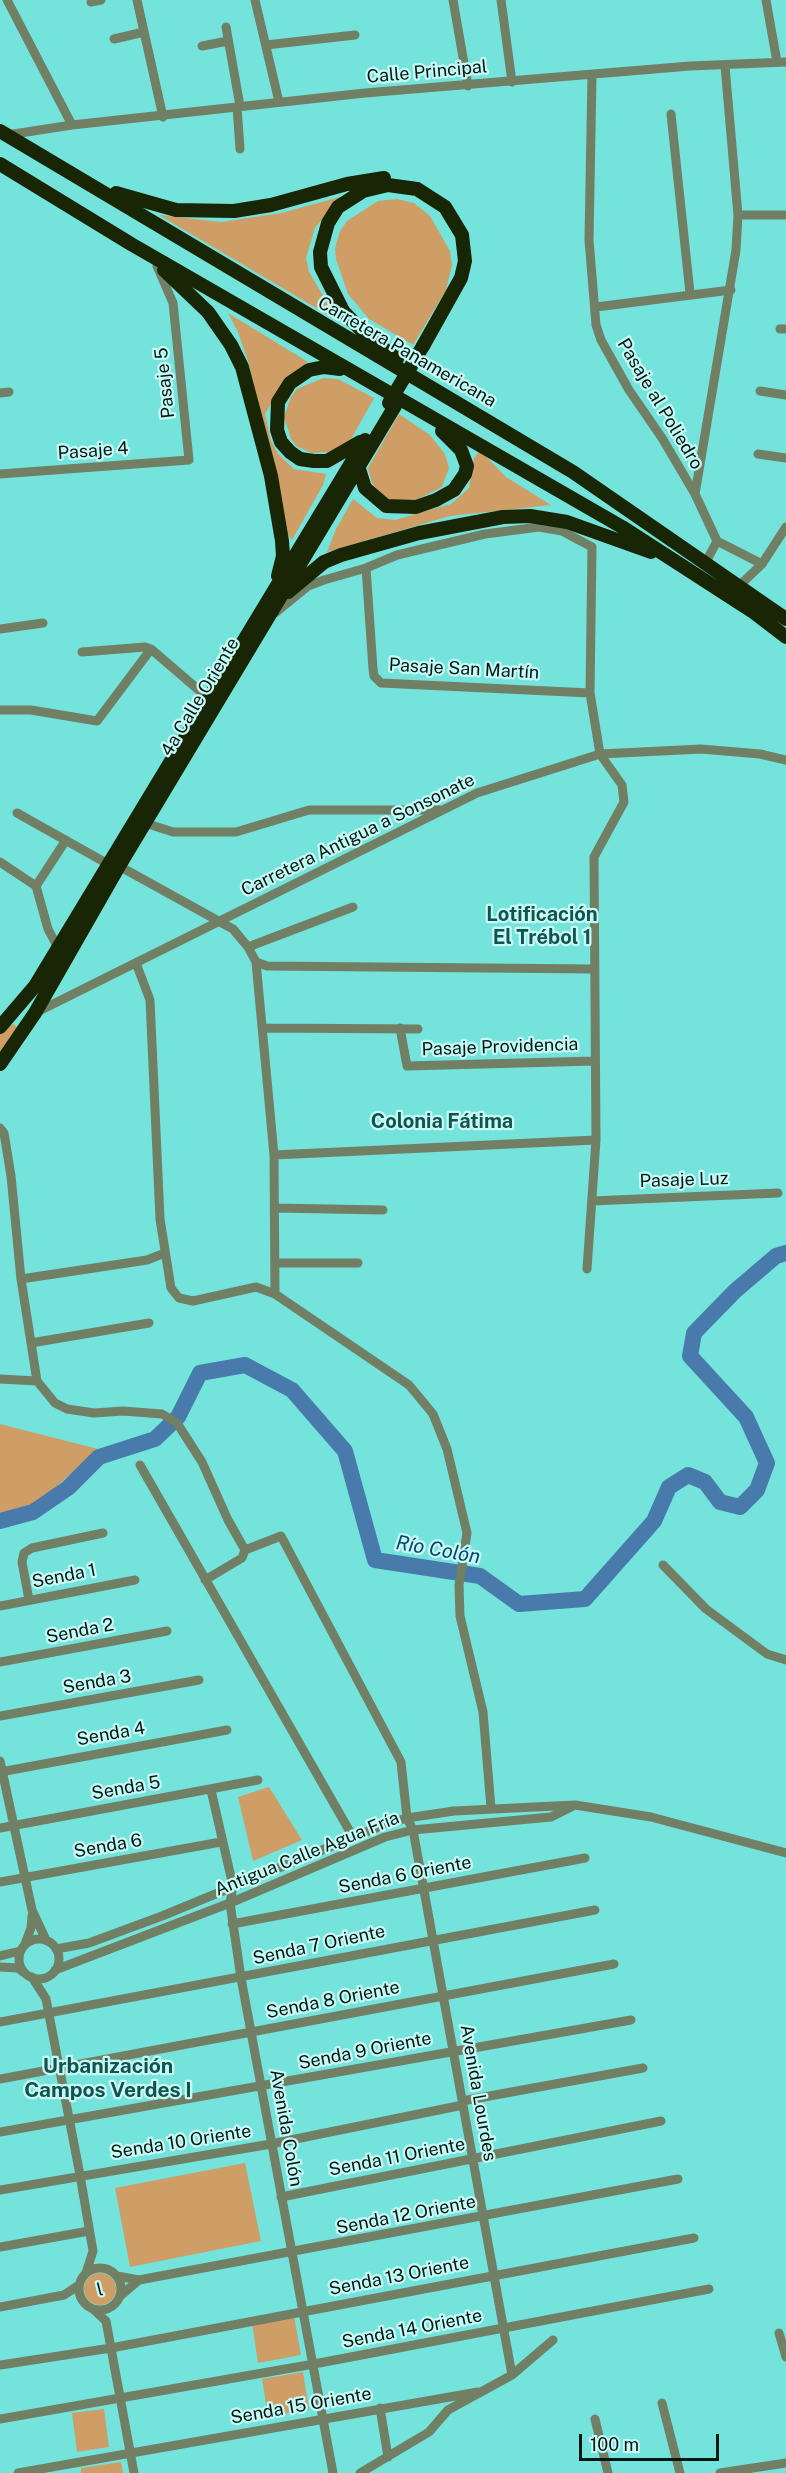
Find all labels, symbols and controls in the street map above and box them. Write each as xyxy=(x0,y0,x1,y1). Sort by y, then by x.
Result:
street label: Calle Principal xyxy=(366,56,488,88)
street label: Carretera Panamericana xyxy=(314,292,500,412)
street label: Pasaje al Poliedro xyxy=(612,335,708,473)
street label: Pasaje 5 xyxy=(151,347,179,419)
street label: Pasaje 4 xyxy=(57,438,129,464)
street label: 4a Calle Oriente xyxy=(156,634,244,760)
street label: Pasaje San Martín xyxy=(388,654,540,684)
street label: Carretera Antigua a Sonsonate xyxy=(238,769,478,901)
district label: Lotificación El Trébol 1 xyxy=(486,903,598,950)
street label: Pasaje Providencia xyxy=(421,1033,579,1061)
district label: Colonia Fátima xyxy=(371,1110,513,1134)
street label: Pasaje Luz xyxy=(639,1168,729,1192)
water label: Río Colón xyxy=(394,1531,482,1569)
street label: Senda 1 xyxy=(30,1559,98,1593)
street label: Senda 2 xyxy=(44,1614,116,1648)
street label: Senda 3 xyxy=(61,1665,133,1699)
street label: Senda 4 xyxy=(75,1717,147,1751)
street label: Senda 5 xyxy=(90,1771,162,1805)
street label: Antigua Calle Agua Fría xyxy=(212,1807,402,1901)
street label: Senda 6 xyxy=(72,1829,144,1863)
street label: Senda 6 Oriente xyxy=(337,1852,473,1898)
street label: Senda 7 Oriente xyxy=(251,1920,387,1970)
street label: Senda 8 Oriente xyxy=(264,1976,402,2024)
street label: Avenida Lourdes xyxy=(455,2023,501,2163)
street label: Senda 9 Oriente xyxy=(297,2028,433,2074)
district label: Urbanización Campos Verdes I xyxy=(24,2054,192,2104)
street label: Avenida Colón xyxy=(265,2068,307,2188)
street label: Senda 10 Oriente xyxy=(109,2120,253,2164)
street label: Senda 11 Oriente xyxy=(327,2133,467,2181)
street label: Senda 12 Oriente xyxy=(334,2191,478,2239)
street label: Senda 13 Oriente xyxy=(327,2252,471,2300)
street label: l xyxy=(95,2279,105,2301)
street label: Senda 14 Oriente xyxy=(340,2305,484,2353)
street label: Senda 15 Oriente xyxy=(229,2383,373,2429)
scale bar xyxy=(582,2422,722,2460)
text: 100 m xyxy=(590,2434,639,2455)

